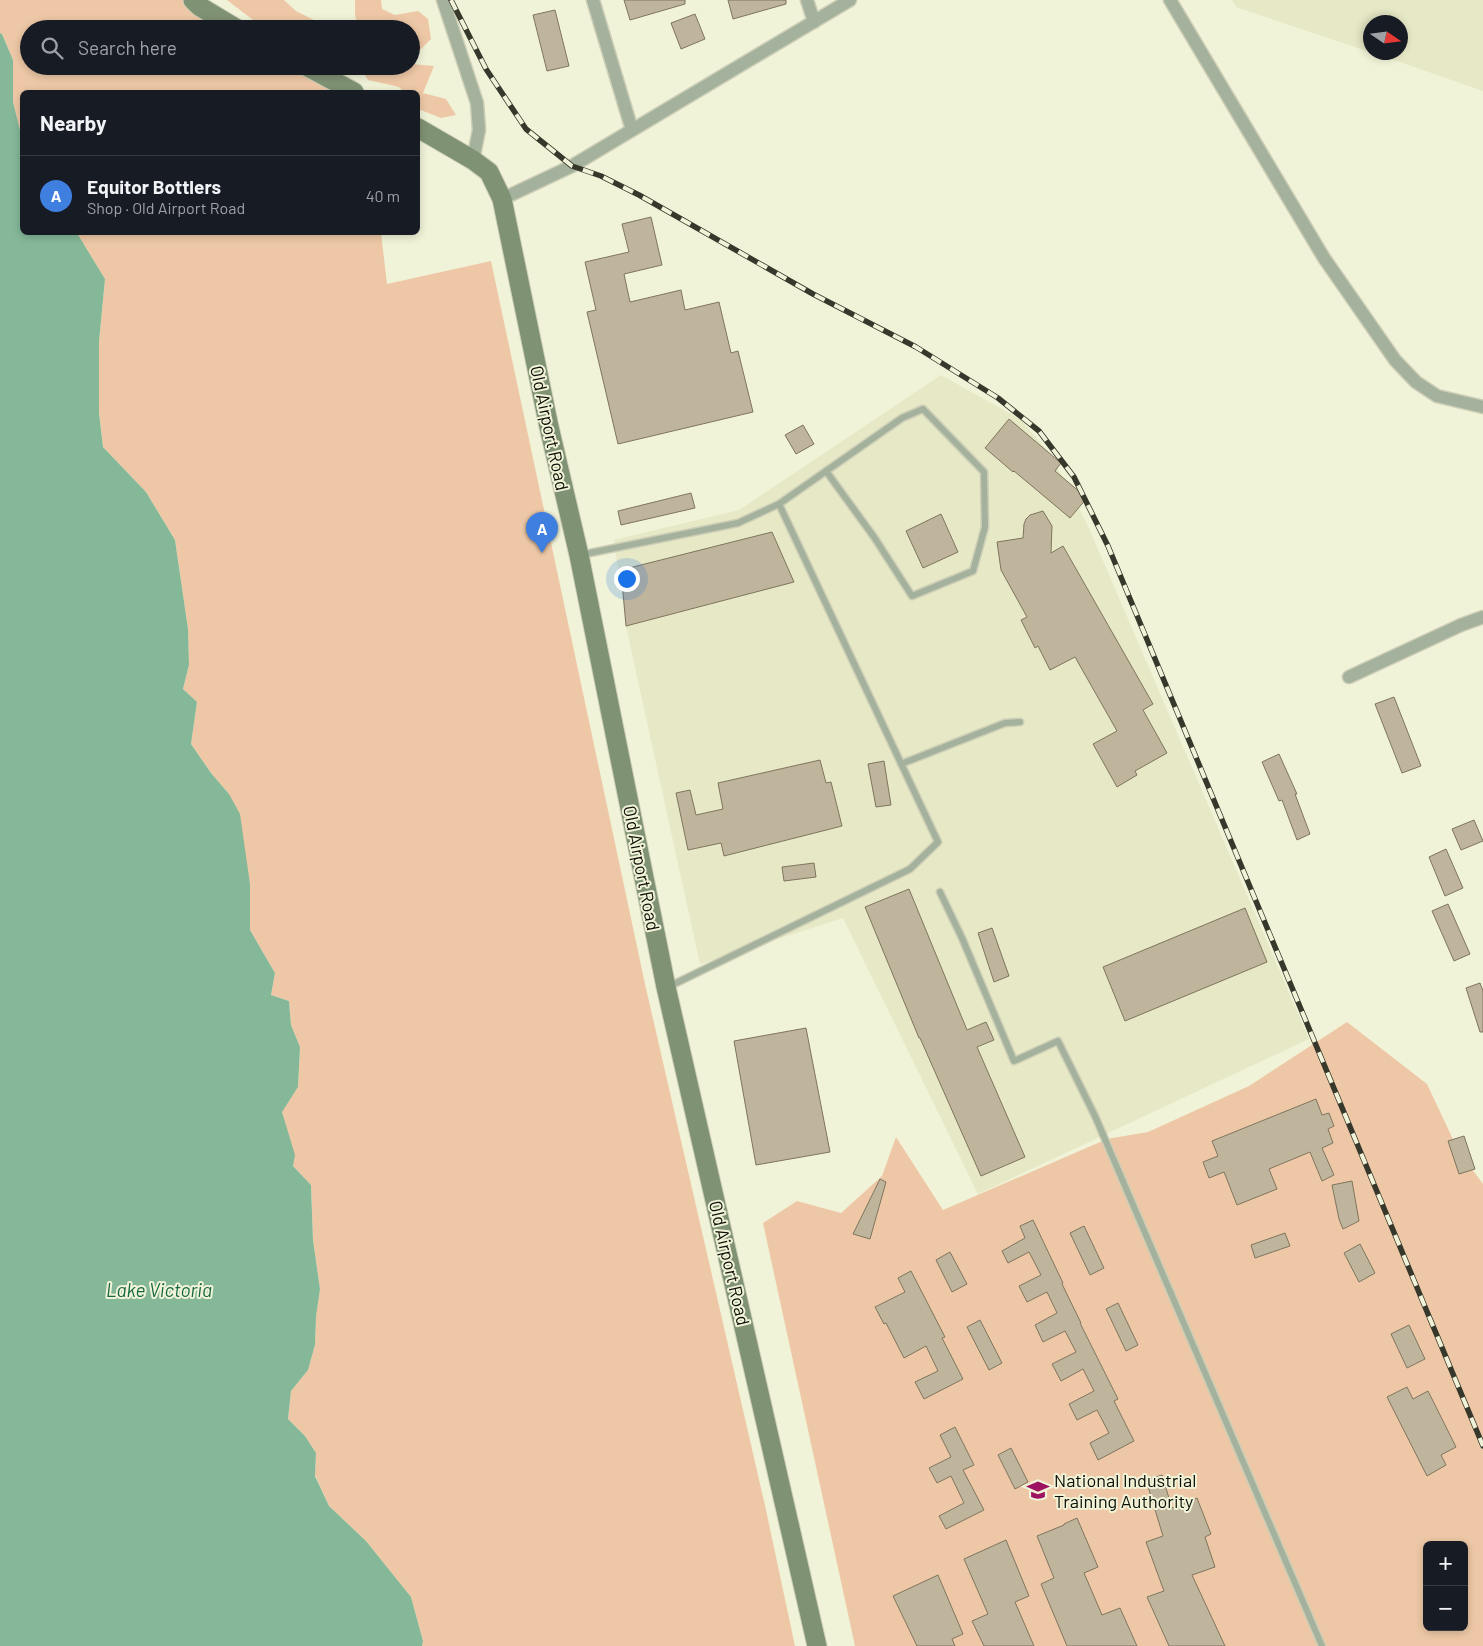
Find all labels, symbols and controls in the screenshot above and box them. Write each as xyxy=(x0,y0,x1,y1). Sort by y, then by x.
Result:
north arrow xyxy=(1363,15,1408,60)
search box xyxy=(20,20,420,75)
icon: search xyxy=(38,34,66,62)
text: Search here xyxy=(78,36,177,59)
text: Nearby xyxy=(40,110,106,135)
text: Equitor Bottlers xyxy=(87,175,221,198)
text: A xyxy=(51,186,61,205)
text: 40 m xyxy=(366,186,400,205)
text: Shop · Old Airport Road xyxy=(87,198,245,217)
street label: Old Airport Road xyxy=(526,363,574,493)
pin: A xyxy=(526,512,558,553)
your location xyxy=(614,566,640,592)
street label: Old Airport Road xyxy=(619,803,665,933)
street label: Old Airport Road xyxy=(705,1199,755,1327)
water label: Lake Victoria xyxy=(106,1278,212,1301)
place label: National Industrial Training Authority xyxy=(1054,1469,1196,1512)
school or university icon: National Industrial Training Authority xyxy=(1025,1477,1051,1503)
map controls xyxy=(1423,1541,1468,1631)
button: + xyxy=(1423,1541,1468,1586)
button: − xyxy=(1423,1586,1468,1631)

